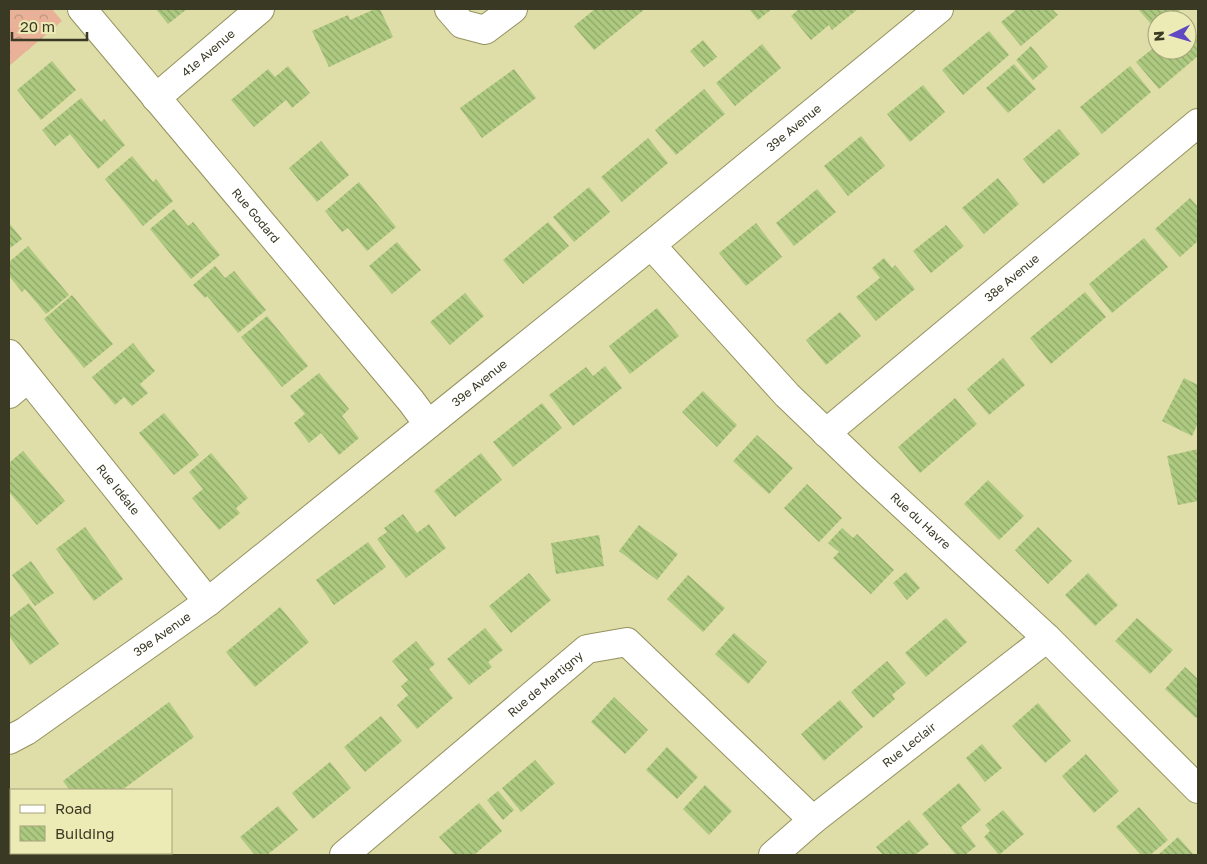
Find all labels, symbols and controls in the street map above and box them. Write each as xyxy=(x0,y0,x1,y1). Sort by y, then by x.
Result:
scale bar xyxy=(12,10,88,42)
north arrow xyxy=(1147,10,1197,60)
text: 20 m xyxy=(20,17,55,35)
street label: 41e Avenue xyxy=(178,26,238,80)
text: N xyxy=(1150,30,1167,42)
street label: 39e Avenue xyxy=(763,101,824,154)
street label: Rue Godard xyxy=(229,185,283,246)
street label: 38e Avenue xyxy=(981,251,1042,305)
street label: 39e Avenue xyxy=(449,356,510,410)
street label: Rue Idéale xyxy=(93,461,143,518)
street label: Rue du Havre xyxy=(887,489,954,552)
street label: 39e Avenue xyxy=(130,609,193,660)
street label: Rue de Martigny xyxy=(504,648,586,720)
street label: Rue Leclair xyxy=(879,719,939,770)
legend xyxy=(10,789,172,854)
text: Road xyxy=(55,799,92,817)
text: Building xyxy=(55,824,115,842)

